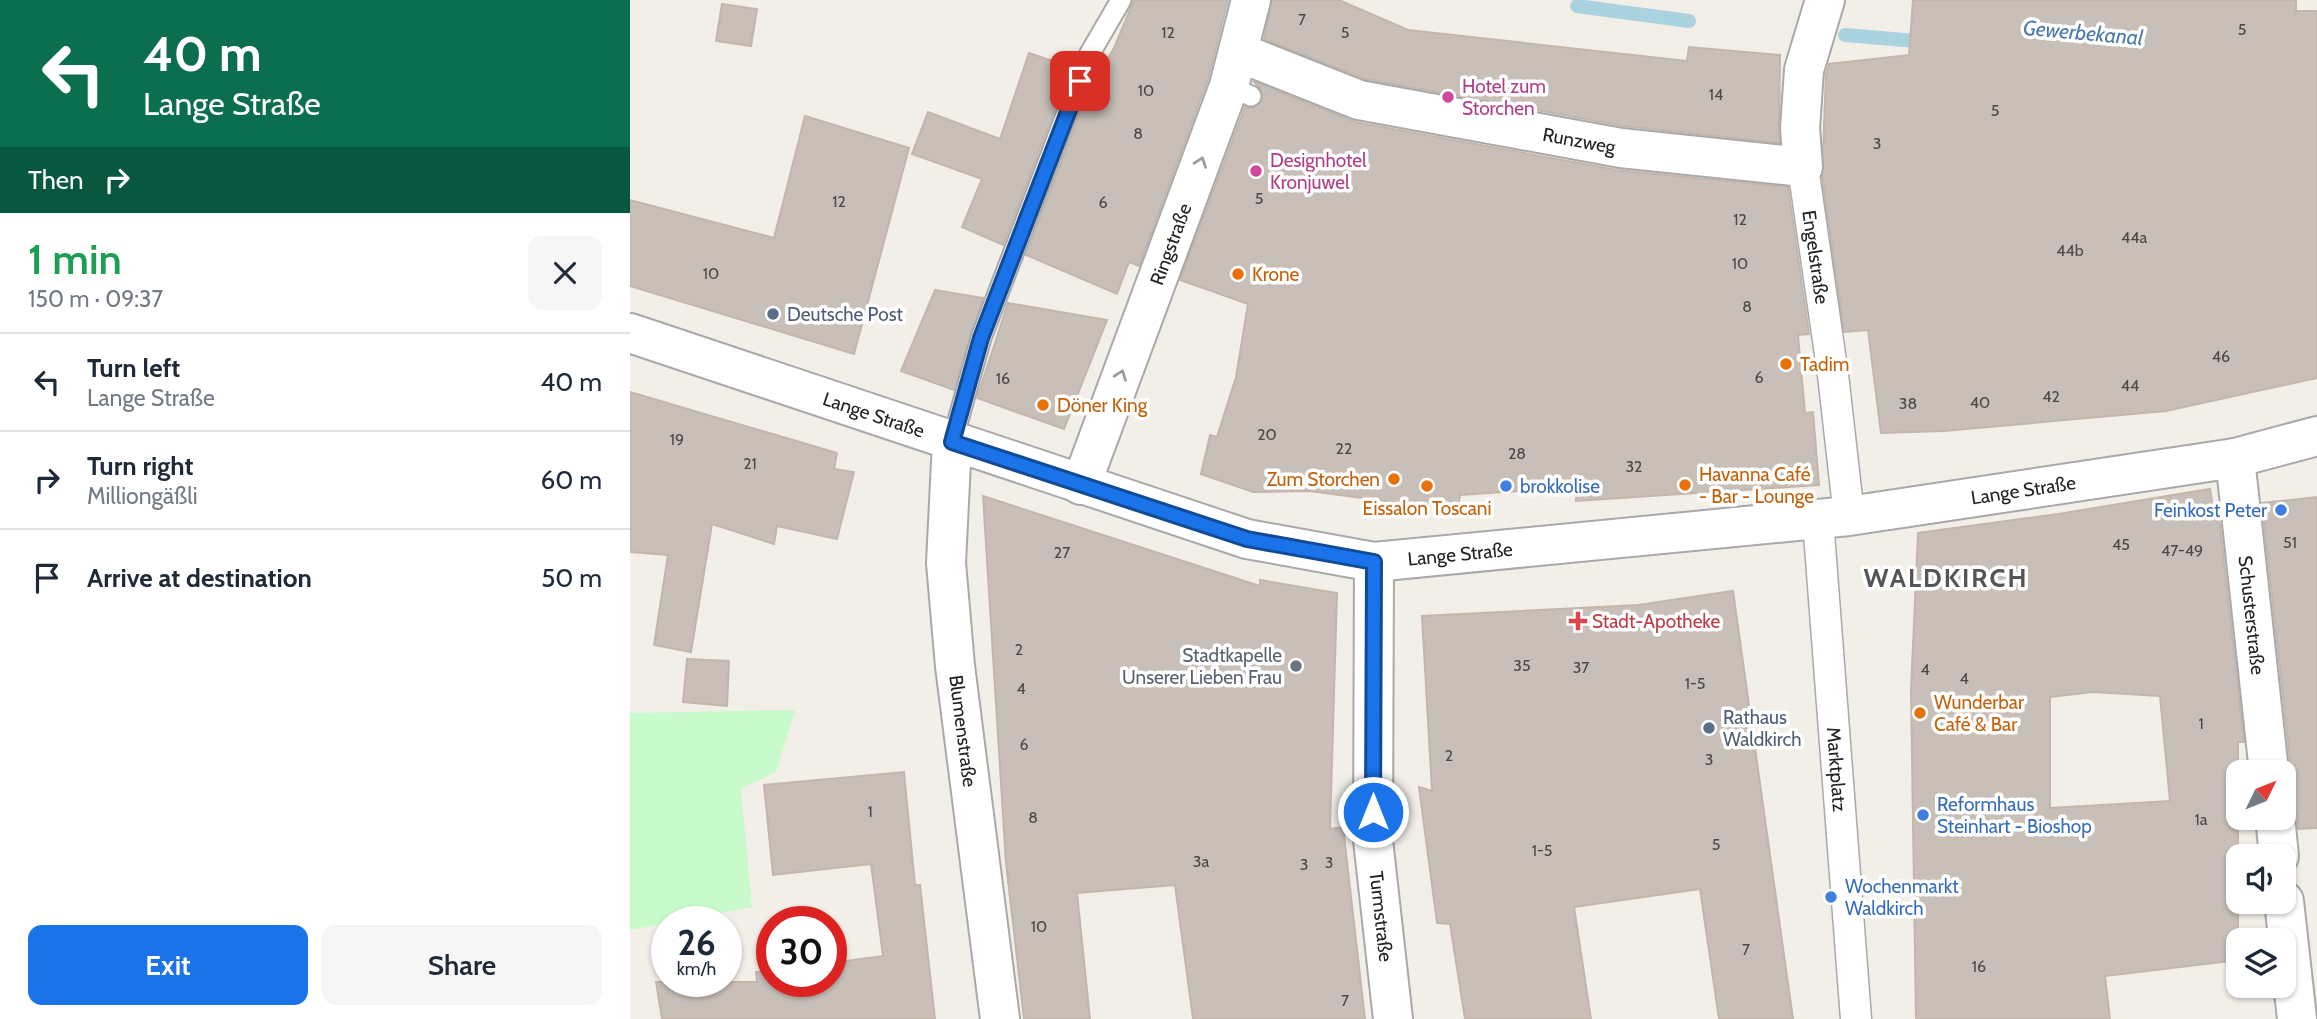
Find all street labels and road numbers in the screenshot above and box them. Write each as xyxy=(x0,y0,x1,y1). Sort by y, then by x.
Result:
street label: Runzweg xyxy=(1541,123,1618,159)
street label: Ringstraße xyxy=(1145,200,1197,288)
street label: Engelstraße xyxy=(1797,209,1834,306)
street label: Lange Straße xyxy=(820,387,928,443)
street label: Lange Straße xyxy=(1969,471,2078,510)
street label: Lange Straße xyxy=(1406,538,1514,571)
street label: Schusterstraße xyxy=(2234,554,2269,676)
street label: Blumenstraße xyxy=(944,674,981,789)
street label: Marktplatz xyxy=(1822,726,1851,812)
street label: Turmstraße xyxy=(1365,870,1398,963)

